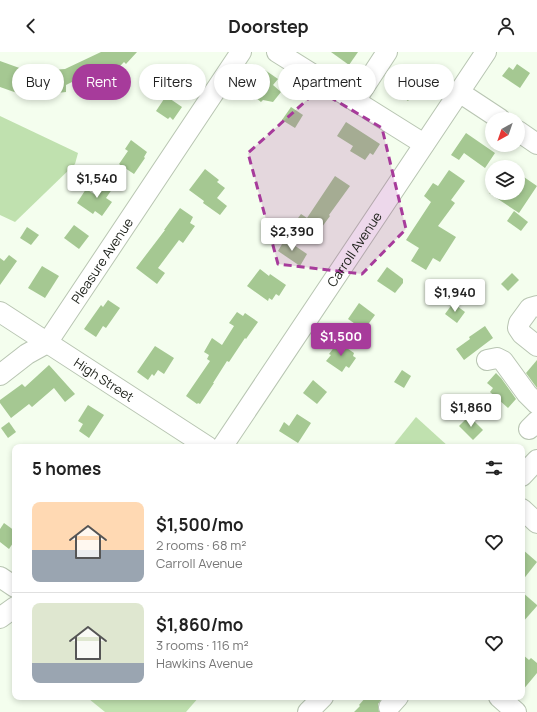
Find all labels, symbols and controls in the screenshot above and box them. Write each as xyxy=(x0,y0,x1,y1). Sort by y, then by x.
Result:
text: Doorstep xyxy=(228,14,309,38)
icon: back xyxy=(20,15,42,37)
icon: person xyxy=(495,15,517,37)
chip: Buy xyxy=(12,64,64,100)
chip: Rent xyxy=(72,64,131,100)
chip: Filters xyxy=(139,64,206,100)
chip: New xyxy=(214,64,270,100)
chip: Apartment xyxy=(278,64,376,100)
chip: House xyxy=(384,64,454,100)
north arrow xyxy=(485,112,525,152)
map controls xyxy=(485,112,525,200)
button: layers xyxy=(485,160,525,200)
pin: $1,540 xyxy=(64,165,130,199)
text: $1,540 xyxy=(76,169,118,187)
street label: Carroll Avenue xyxy=(323,208,386,290)
street label: Pleasure Avenue xyxy=(67,214,137,307)
pin: $2,390 xyxy=(259,218,325,252)
text: $2,390 xyxy=(270,222,314,240)
pin: $1,940 xyxy=(422,279,488,313)
text: $1,940 xyxy=(434,283,476,301)
pin: $1,500 xyxy=(308,323,374,357)
text: $1,500 xyxy=(320,327,362,345)
street label: High Street xyxy=(70,353,138,406)
pin: $1,860 xyxy=(438,394,504,428)
text: $1,860 xyxy=(450,398,492,416)
text: 5 homes xyxy=(32,457,101,480)
icon: filters xyxy=(483,457,505,479)
text: $1,500/mo xyxy=(156,513,243,536)
icon: home xyxy=(64,518,112,566)
icon: heart xyxy=(483,531,505,553)
text: 2 rooms · 68 m² xyxy=(156,536,246,554)
text: Carroll Avenue xyxy=(156,554,243,572)
text: $1,860/mo xyxy=(156,613,243,636)
icon: home xyxy=(64,619,112,667)
icon: heart xyxy=(483,632,505,654)
text: 3 rooms · 116 m² xyxy=(156,636,249,654)
text: Hawkins Avenue xyxy=(156,654,253,672)

